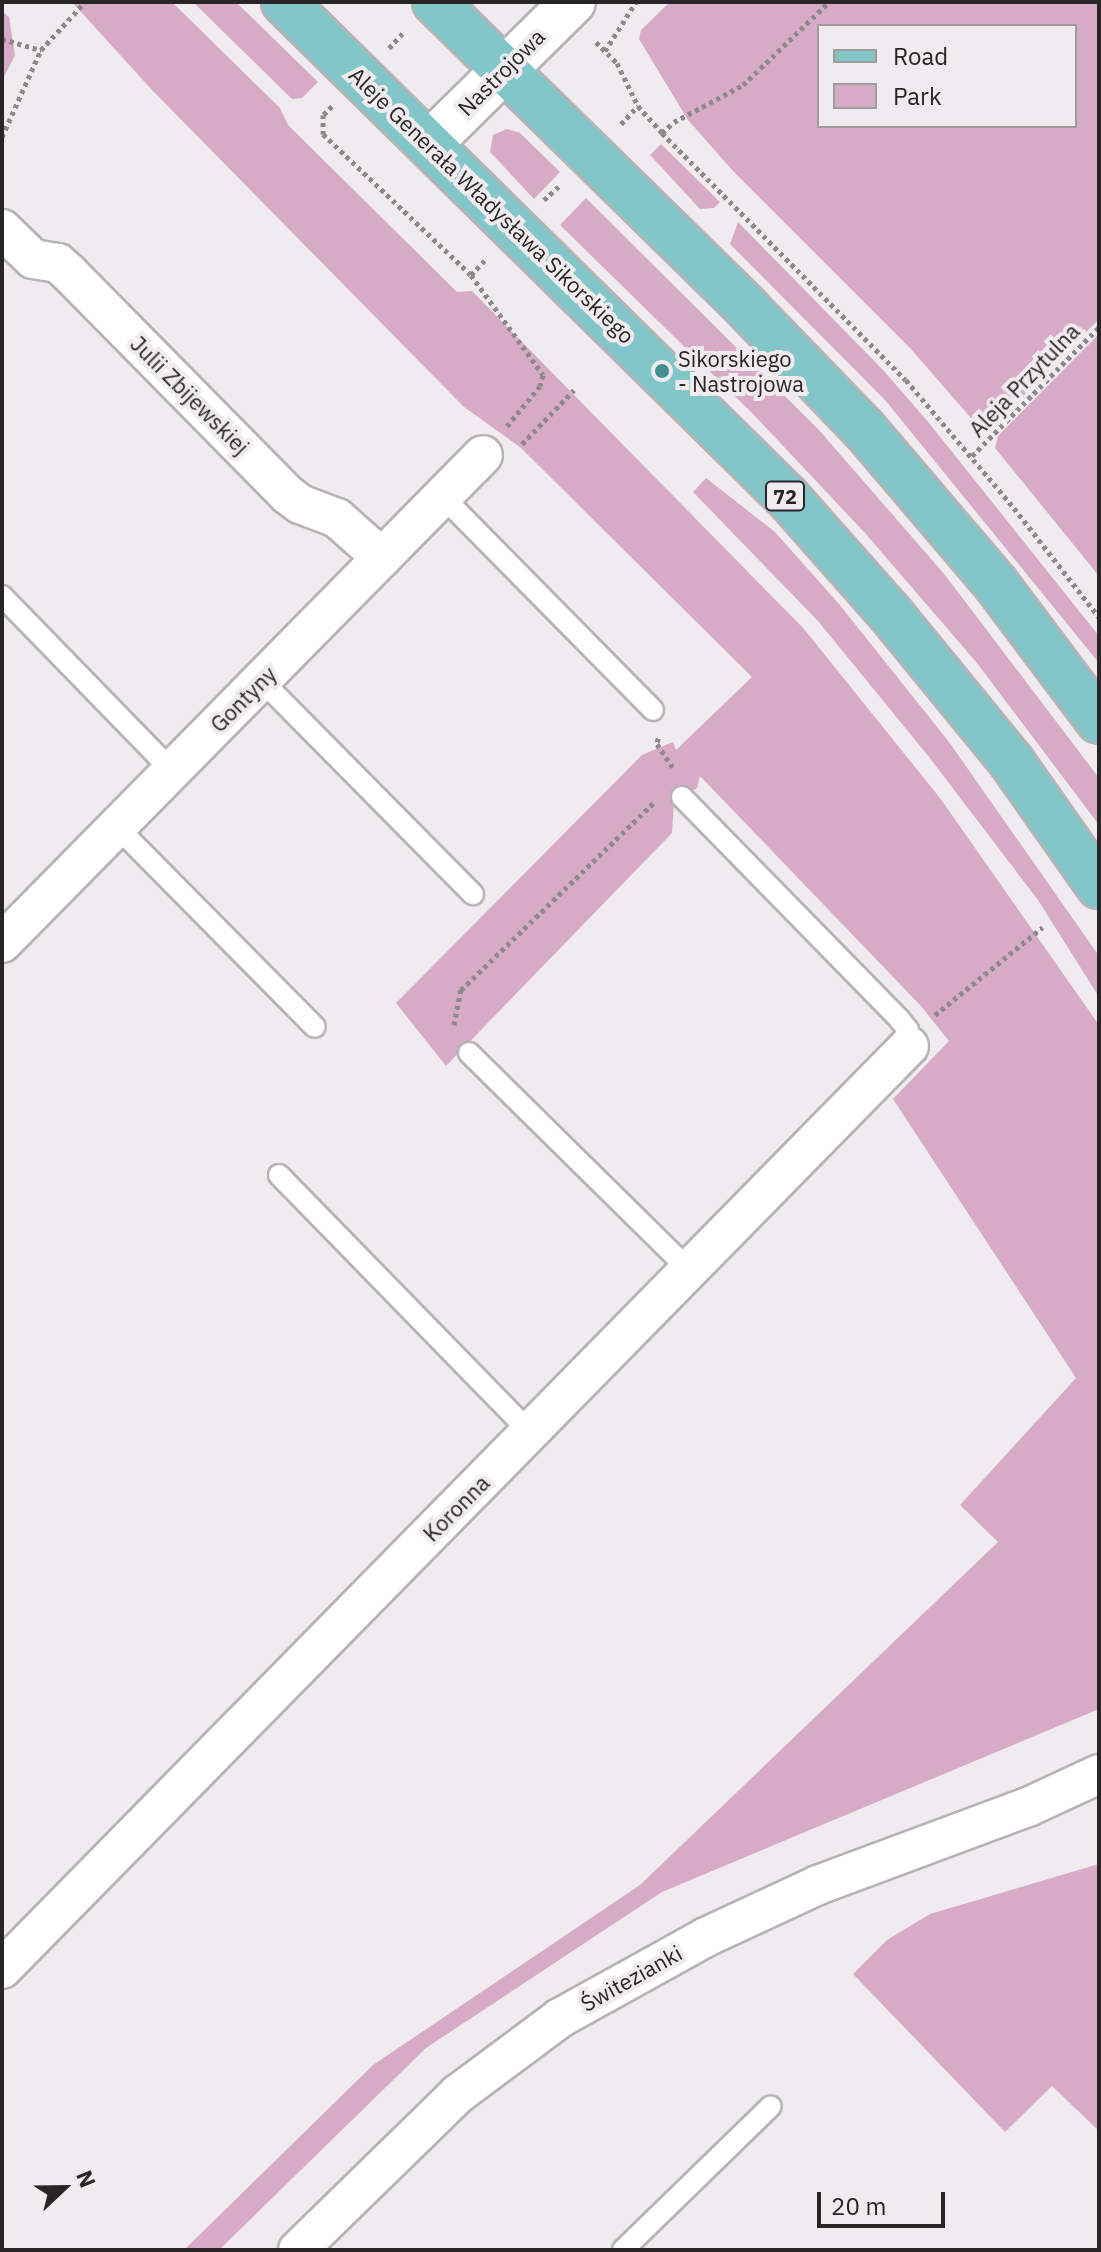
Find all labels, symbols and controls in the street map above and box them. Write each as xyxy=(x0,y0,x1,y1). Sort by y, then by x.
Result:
street label: Nastrojowa xyxy=(452,23,550,121)
legend xyxy=(817,24,1077,128)
text: Road xyxy=(893,40,948,72)
street label: Aleje Generała Władysława Sikorskiego xyxy=(344,61,640,349)
text: Park xyxy=(893,80,942,112)
street label: Aleja Przytulna xyxy=(963,318,1085,442)
street label: Julii Zbijewskiej xyxy=(125,330,255,460)
place label: Sikorskiego - Nastrojowa xyxy=(678,345,804,396)
marker: Sikorskiego - Nastrojowa xyxy=(653,362,671,380)
road number: 72 xyxy=(765,480,805,512)
street label: Gontyny xyxy=(205,661,281,737)
street label: Koronna xyxy=(417,1469,495,1547)
street label: Świtezianki xyxy=(576,1939,686,2017)
north arrow xyxy=(24,2148,104,2228)
text: N xyxy=(70,2166,103,2192)
scale bar xyxy=(821,2176,949,2226)
text: 20 m xyxy=(831,2190,886,2222)

